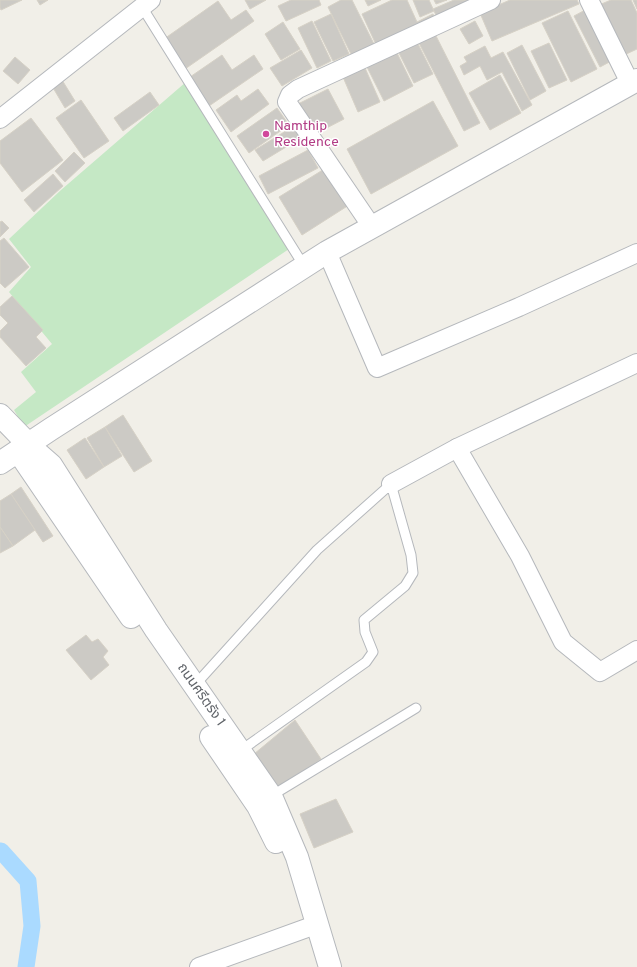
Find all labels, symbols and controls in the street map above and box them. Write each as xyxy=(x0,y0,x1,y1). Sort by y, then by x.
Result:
place label: Namthip Residence xyxy=(274,118,339,151)
marker: Namthip Residence xyxy=(261,129,271,139)
street label: ถนนศรีตรัง 1 xyxy=(173,660,229,730)

